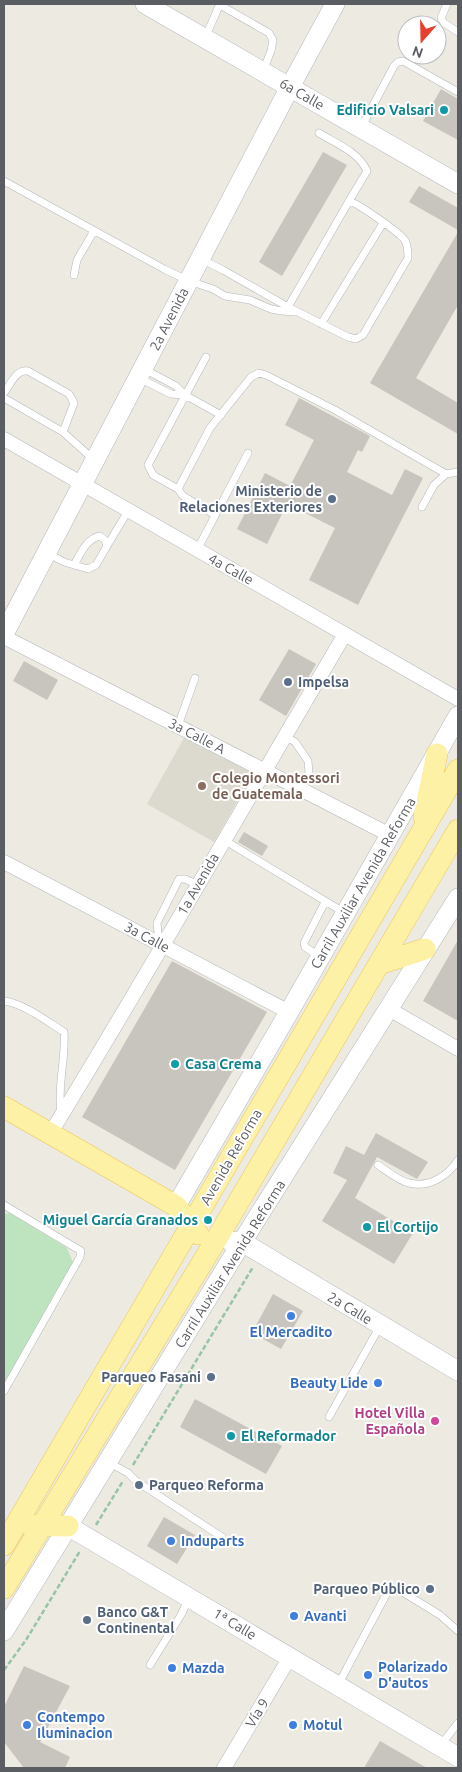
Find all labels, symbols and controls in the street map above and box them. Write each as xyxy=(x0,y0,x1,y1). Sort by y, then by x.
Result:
north arrow xyxy=(397,15,447,65)
text: N xyxy=(410,43,425,62)
street label: 6a Calle xyxy=(277,75,327,113)
place label: Edificio Valsari xyxy=(336,102,434,118)
marker: Edificio Valsari xyxy=(438,104,450,116)
street label: 2a Avenida xyxy=(146,285,192,353)
place label: Ministerio de Relaciones Exteriores xyxy=(179,483,322,515)
marker: Ministerio de Relaciones Exteriores xyxy=(326,493,338,505)
street label: 4a Calle xyxy=(206,550,256,588)
place label: Impelsa xyxy=(298,674,349,690)
marker: Impelsa xyxy=(282,676,294,688)
street label: 3a Calle A xyxy=(166,715,228,757)
place label: Colegio Montessori de Guatemala xyxy=(212,770,340,802)
marker: Colegio Montessori de Guatemala xyxy=(196,780,208,792)
street label: Carril Auxiliar Avenida Reforma xyxy=(307,795,419,971)
street label: 1a Avenida xyxy=(174,850,222,918)
street label: 3a Calle xyxy=(122,918,172,956)
place label: Casa Crema xyxy=(185,1056,262,1072)
marker: Casa Crema xyxy=(169,1058,181,1070)
street label: Avenida Reforma xyxy=(197,1106,265,1208)
street label: Carril Auxiliar Avenida Reforma xyxy=(172,1177,288,1351)
place label: Miguel García Granados xyxy=(43,1212,198,1228)
marker: Miguel García Granados xyxy=(202,1214,214,1226)
place label: El Cortijo xyxy=(377,1219,439,1235)
marker: El Cortijo xyxy=(361,1221,373,1233)
street label: 2a Calle xyxy=(325,1288,375,1328)
marker: El Mercadito xyxy=(285,1310,297,1322)
place label: El Mercadito xyxy=(250,1324,332,1340)
place label: Parqueo Fasani xyxy=(101,1369,201,1385)
marker: Parqueo Fasani xyxy=(205,1371,217,1383)
place label: Beauty Lide xyxy=(290,1375,368,1391)
marker: Beauty Lide xyxy=(372,1377,384,1389)
place label: Hotel Villa Española xyxy=(355,1405,425,1437)
marker: Hotel Villa Española xyxy=(429,1415,441,1427)
place label: El Reformador xyxy=(241,1428,336,1444)
marker: El Reformador xyxy=(225,1430,237,1442)
place label: Parqueo Reforma xyxy=(149,1477,264,1493)
marker: Parqueo Reforma xyxy=(133,1479,145,1491)
place label: Induparts xyxy=(181,1533,245,1549)
marker: Induparts xyxy=(165,1535,177,1547)
place label: Parqueo Público xyxy=(313,1581,420,1597)
marker: Parqueo Público xyxy=(424,1583,436,1595)
place label: Banco G&T Continental xyxy=(97,1604,174,1636)
street label: 1ª Calle xyxy=(211,1605,259,1643)
place label: Avanti xyxy=(304,1608,347,1624)
marker: Avanti xyxy=(288,1610,300,1622)
marker: Banco G&T Continental xyxy=(81,1614,93,1626)
place label: Polarizado D'autos xyxy=(378,1659,448,1691)
place label: Mazda xyxy=(182,1660,225,1676)
marker: Mazda xyxy=(166,1662,178,1674)
marker: Polarizado D'autos xyxy=(362,1669,374,1681)
street label: Vía 9 xyxy=(242,1696,272,1730)
place label: Contempo Iluminacion xyxy=(37,1709,113,1741)
place label: Motul xyxy=(303,1717,342,1733)
marker: Contempo Iluminacion xyxy=(21,1719,33,1731)
marker: Motul xyxy=(287,1719,299,1731)

